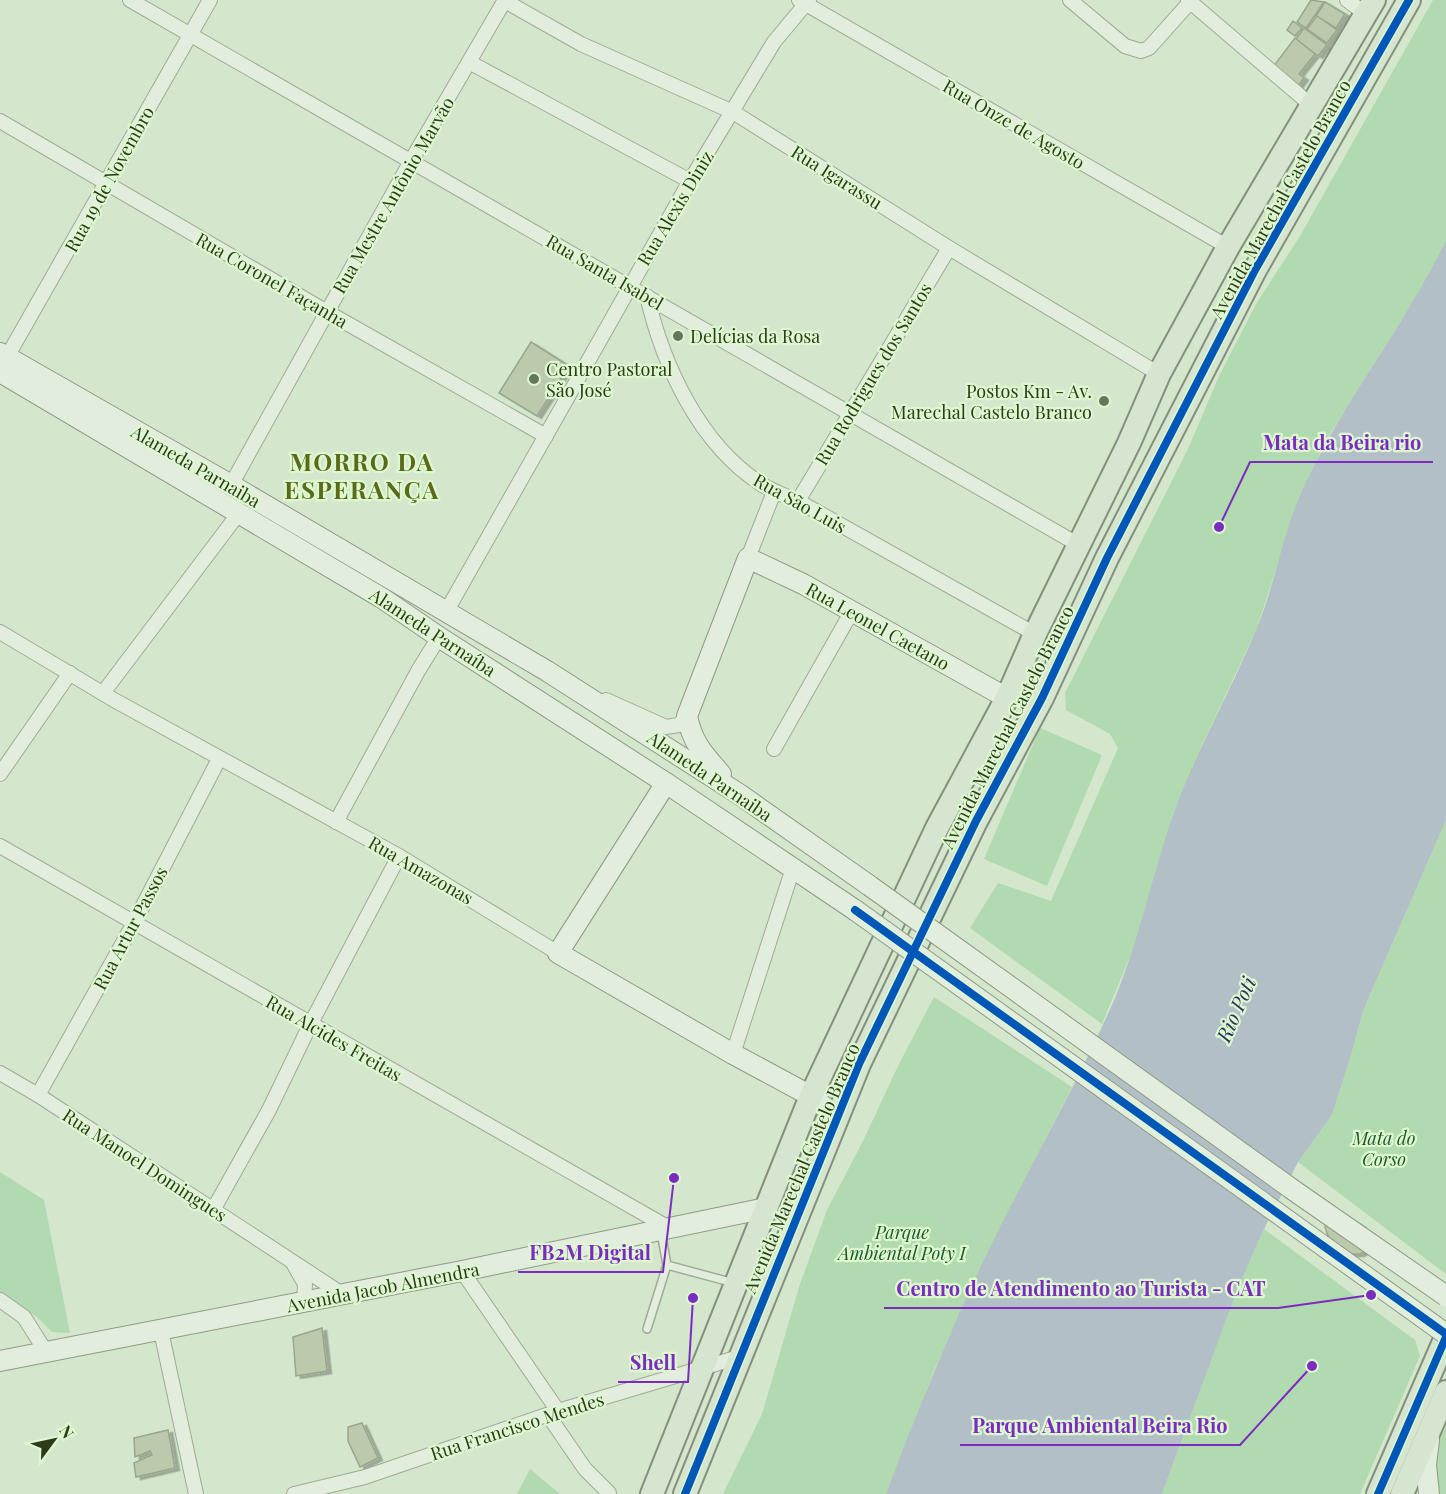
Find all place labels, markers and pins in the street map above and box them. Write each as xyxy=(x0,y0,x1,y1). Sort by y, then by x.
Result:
place label: Delícias da Rosa xyxy=(690,324,820,348)
marker: Delícias da Rosa xyxy=(671,329,685,343)
place label: Centro Pastoral São José xyxy=(546,357,672,402)
marker: Centro Pastoral São José xyxy=(527,372,541,386)
place label: Postos Km - Av. Marechal Castelo Branco xyxy=(891,379,1092,424)
marker: Postos Km - Av. Marechal Castelo Branco xyxy=(1097,394,1111,408)
callout: Mata da Beira rio xyxy=(1250,424,1433,462)
callout: FB2M Digital xyxy=(518,1234,663,1272)
callout: Centro de Atendimento ao Turista - CAT xyxy=(884,1270,1278,1308)
callout: Shell xyxy=(618,1344,688,1382)
callout: Parque Ambiental Beira Rio xyxy=(960,1407,1240,1445)

